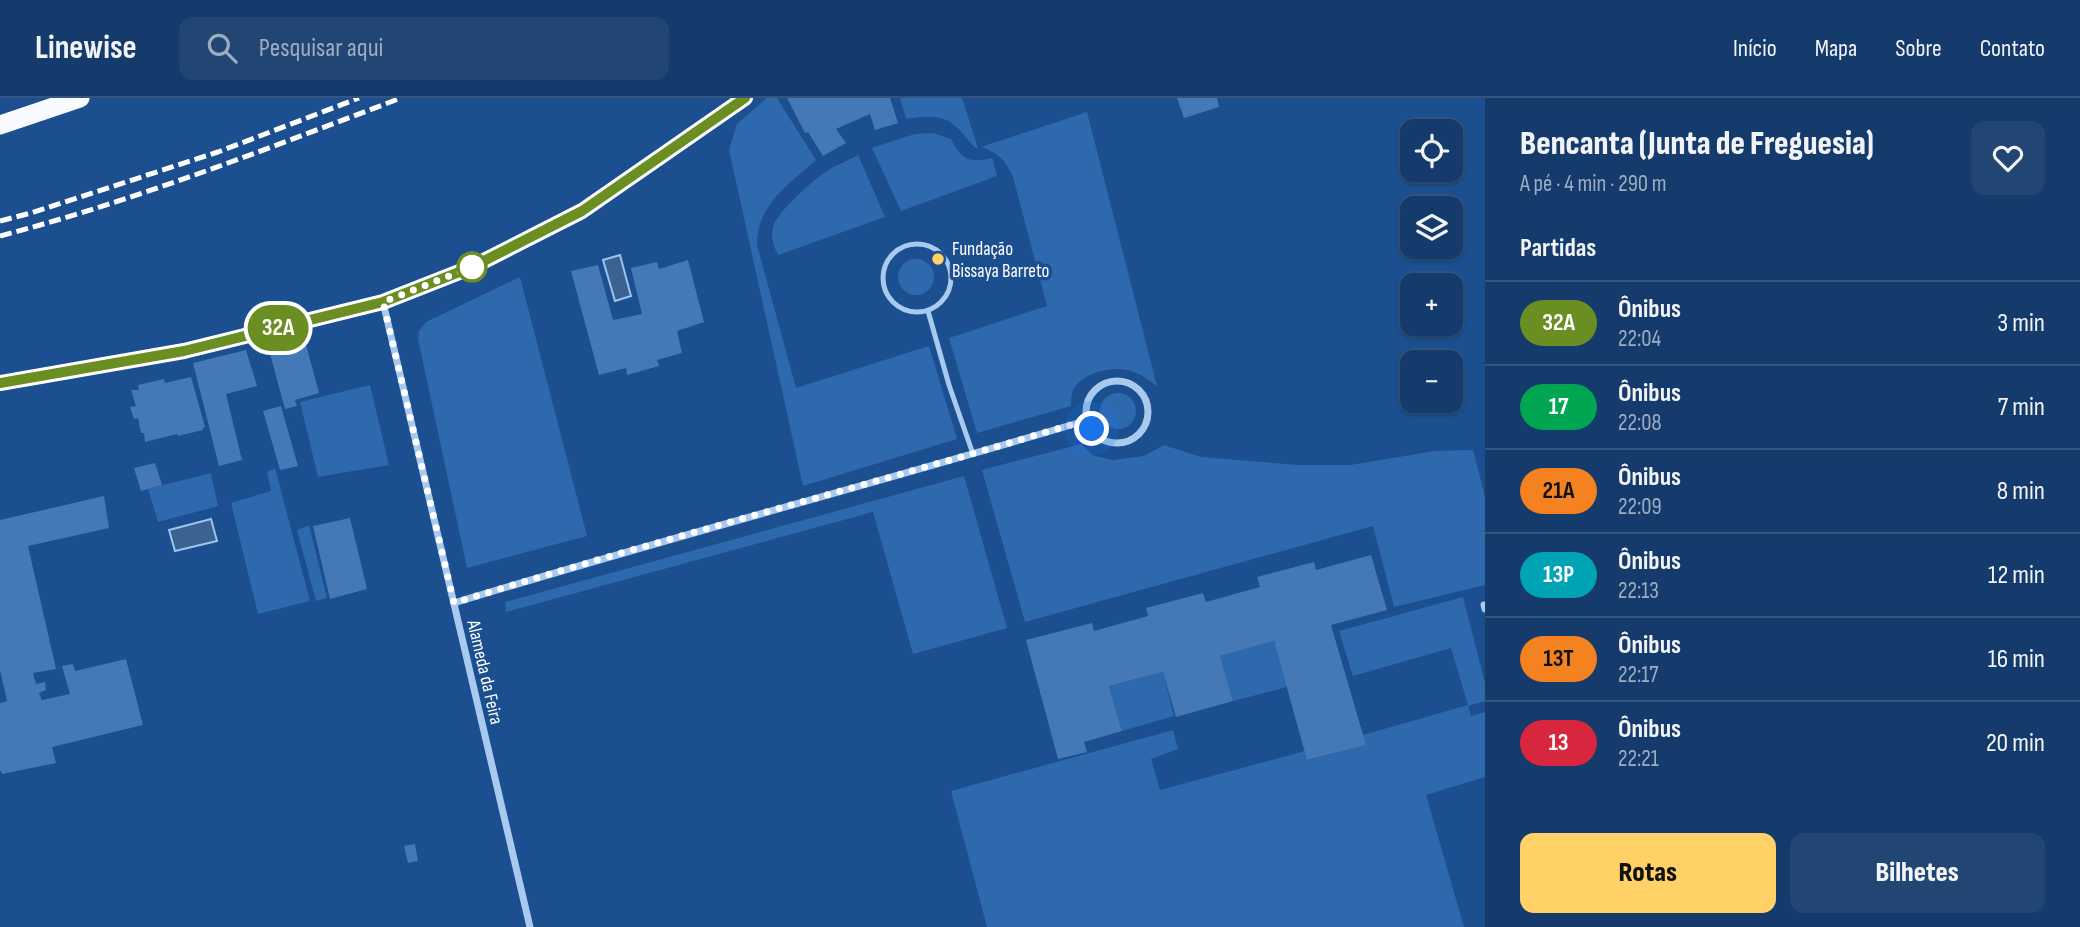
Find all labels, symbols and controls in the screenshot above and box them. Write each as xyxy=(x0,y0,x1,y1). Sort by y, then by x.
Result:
search box xyxy=(179,17,669,80)
text: Linewise xyxy=(35,28,137,68)
icon: search xyxy=(203,29,241,67)
text: Pesquisar aqui xyxy=(259,33,383,64)
text: Início xyxy=(1733,34,1777,63)
text: Mapa xyxy=(1815,34,1857,63)
text: Sobre xyxy=(1895,34,1942,63)
text: Contato xyxy=(1980,34,2045,63)
map controls xyxy=(1400,119,1463,413)
button: locate xyxy=(1400,119,1463,182)
button: heart xyxy=(1971,121,2045,195)
text: Bencanta (Junta de Freguesia) xyxy=(1520,124,1874,164)
text: A pé · 4 min · 290 m xyxy=(1520,170,1667,198)
button: layers xyxy=(1400,196,1463,259)
text: Partidas xyxy=(1520,233,1596,264)
place label: Fundação Bissaya Barreto xyxy=(952,238,1049,283)
marker: Fundação Bissaya Barreto xyxy=(930,251,946,267)
unlabelled marker xyxy=(457,252,487,282)
button: + xyxy=(1400,273,1463,336)
text: Ônibus xyxy=(1618,294,1681,325)
line badge: 32A xyxy=(238,305,318,351)
text: 32A xyxy=(1542,308,1575,337)
text: 3 min xyxy=(1997,308,2045,339)
text: 32A xyxy=(262,313,294,342)
text: 22:04 xyxy=(1618,325,1661,353)
button: − xyxy=(1400,350,1463,413)
text: Ônibus xyxy=(1618,378,1681,409)
text: 17 xyxy=(1549,392,1568,421)
text: 7 min xyxy=(1998,392,2045,423)
text: 22:08 xyxy=(1618,409,1662,437)
your location xyxy=(1074,411,1109,446)
text: Ônibus xyxy=(1618,462,1681,493)
text: 21A xyxy=(1543,476,1574,505)
text: 8 min xyxy=(1997,476,2045,507)
text: 22:09 xyxy=(1618,493,1662,521)
text: Ônibus xyxy=(1618,546,1681,577)
text: 13P xyxy=(1543,560,1574,589)
text: 12 min xyxy=(1988,560,2045,591)
text: 22:13 xyxy=(1618,577,1659,605)
street label: Alameda da Feira xyxy=(461,617,508,727)
text: Ônibus xyxy=(1618,630,1681,661)
text: 13T xyxy=(1543,644,1574,673)
text: 16 min xyxy=(1988,644,2045,675)
text: 22:17 xyxy=(1618,661,1659,689)
text: Ônibus xyxy=(1618,714,1681,745)
text: 13 xyxy=(1548,728,1569,757)
text: 20 min xyxy=(1986,728,2045,759)
text: 22:21 xyxy=(1618,745,1659,773)
button: Rotas xyxy=(1520,833,1776,913)
button: Bilhetes xyxy=(1790,833,2045,913)

